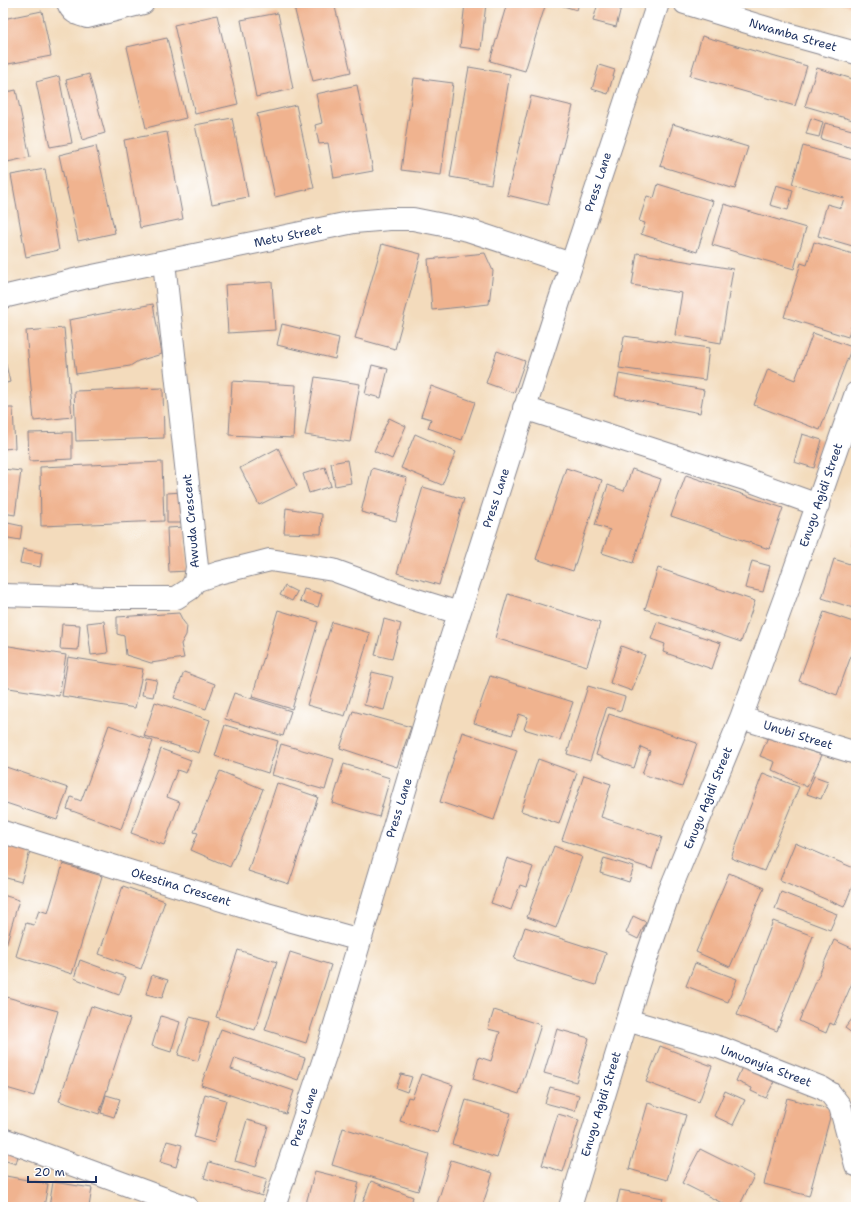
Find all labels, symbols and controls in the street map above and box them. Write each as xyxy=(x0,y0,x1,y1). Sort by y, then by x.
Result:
street label: Nwamba Street xyxy=(747,15,839,55)
street label: Press Lane xyxy=(581,150,615,214)
street label: Metu Street xyxy=(252,221,324,251)
street label: Enugu Agidi Street xyxy=(796,441,846,549)
street label: Press Lane xyxy=(479,466,513,530)
street label: Awuda Crescent xyxy=(179,473,203,569)
street label: Unubi Street xyxy=(761,717,835,753)
street label: Enugu Agidi Street xyxy=(680,744,736,852)
street label: Press Lane xyxy=(382,776,416,840)
street label: Okestina Crescent xyxy=(129,864,233,910)
street label: Umuonyia Street xyxy=(718,1041,814,1091)
street label: Enugu Agidi Street xyxy=(577,1049,625,1159)
street label: Press Lane xyxy=(286,1085,322,1149)
scale bar xyxy=(28,1158,96,1184)
text: 20 m xyxy=(34,1164,65,1180)

